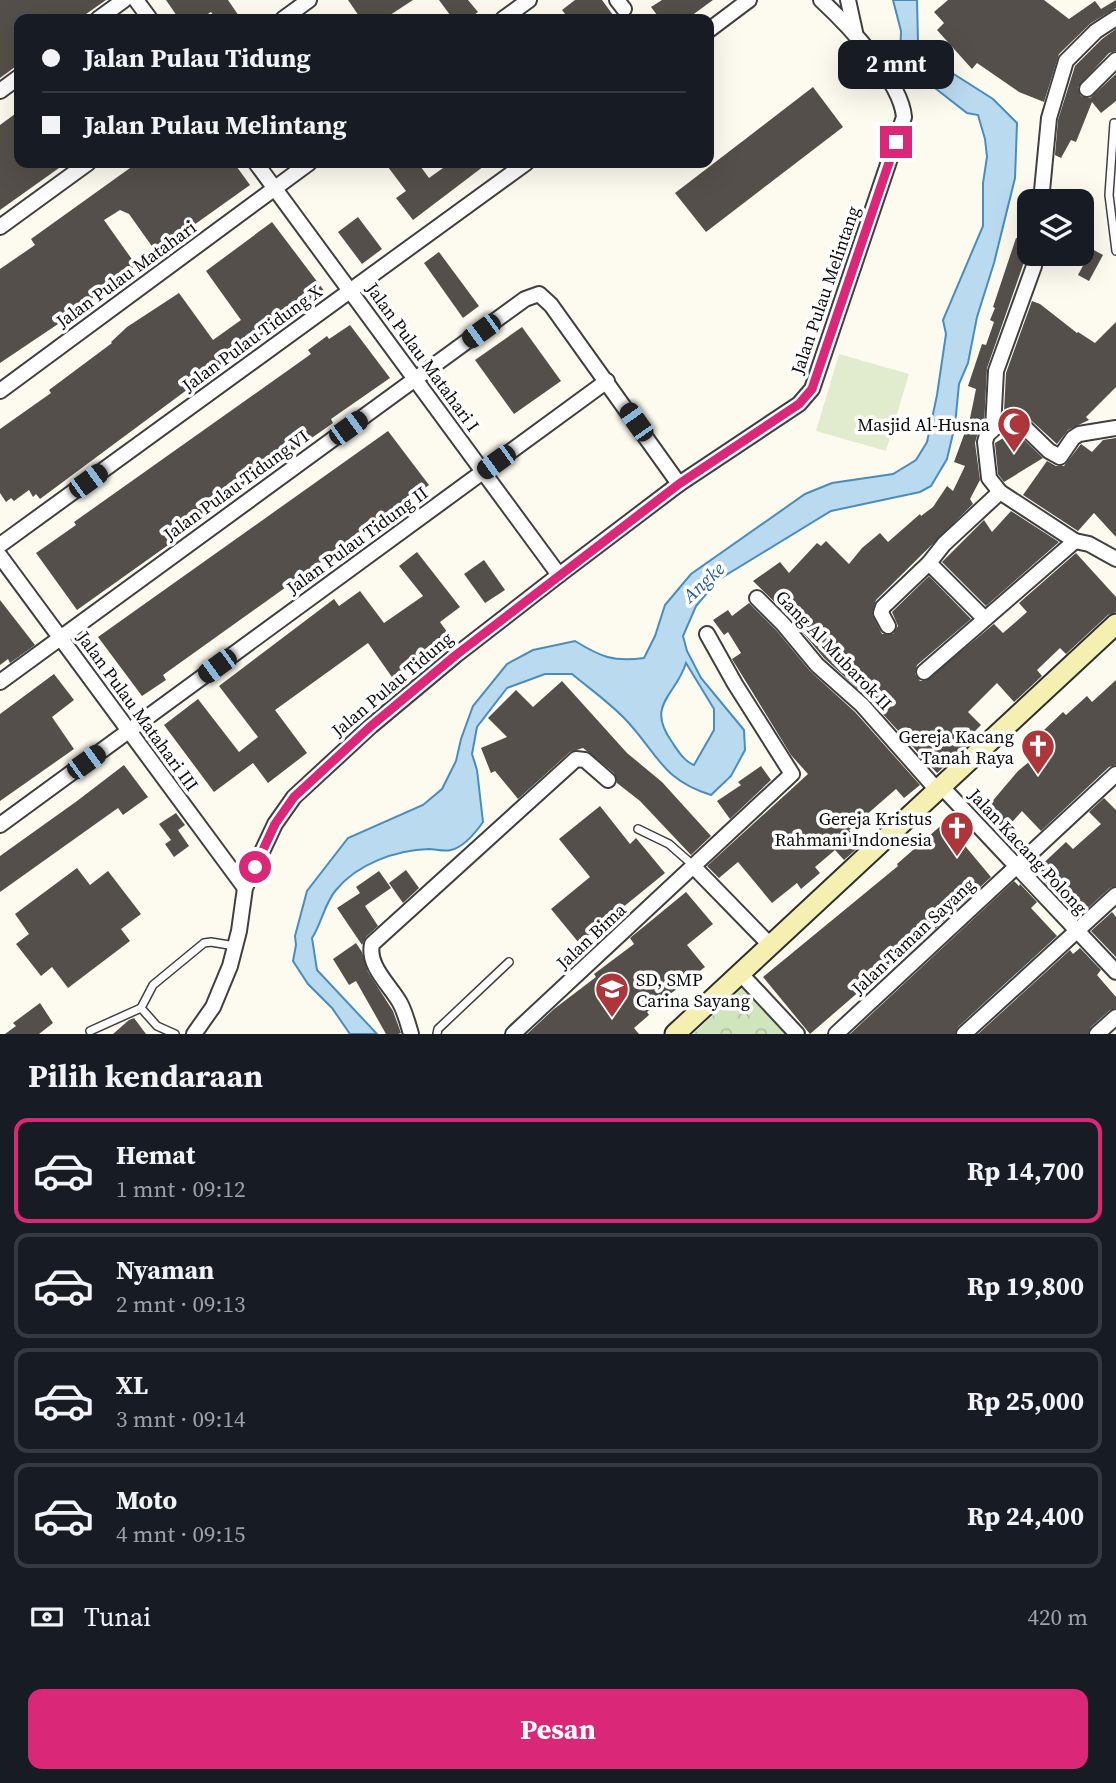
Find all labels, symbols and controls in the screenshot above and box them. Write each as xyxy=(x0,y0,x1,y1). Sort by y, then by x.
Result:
text: Jalan Pulau Tidung xyxy=(84,40,311,76)
callout: 2 mnt xyxy=(838,40,954,90)
text: 2 mnt xyxy=(866,48,926,80)
text: Jalan Pulau Melintang xyxy=(84,107,347,143)
route end xyxy=(880,126,912,158)
map controls xyxy=(1017,189,1094,266)
button: layers xyxy=(1017,189,1094,266)
street label: Jalan Pulau Melintang xyxy=(784,202,866,378)
street label: Jalan Pulau Matahari xyxy=(50,215,201,334)
street label: Jalan Pulau Matahari I xyxy=(360,277,486,437)
street label: Jalan Pulau Tidung X xyxy=(176,278,327,398)
car xyxy=(458,310,505,352)
car xyxy=(616,399,657,445)
mosque icon: Masjid Al-Husna xyxy=(995,405,1033,454)
car xyxy=(325,407,372,449)
place label: Masjid Al-Husna xyxy=(857,412,991,437)
street label: Jalan Pulau Tidung VI xyxy=(157,424,314,547)
car xyxy=(473,441,520,483)
car xyxy=(65,460,112,502)
street label: Jalan Pulau Tidung II xyxy=(280,480,433,600)
water label: Angke xyxy=(676,556,730,609)
street label: Gang Al Mubarok II xyxy=(770,585,898,715)
street label: Jalan Pulau Matahari III xyxy=(71,625,205,796)
street label: Jalan Pulau Tidung xyxy=(325,626,458,743)
car xyxy=(194,645,241,687)
place label: Gereja Kacang Tanah Raya xyxy=(899,724,1015,770)
church icon: Gereja Kacang Tanah Raya xyxy=(1019,727,1057,776)
car xyxy=(63,741,110,783)
street label: Jalan Kacang Polong xyxy=(962,782,1093,919)
place label: Gereja Kristus Rahmani Indonesia xyxy=(774,806,933,852)
church icon: Gereja Kristus Rahmani Indonesia xyxy=(938,809,976,858)
route start xyxy=(239,851,271,883)
street label: Jalan Taman Sayang xyxy=(845,872,980,1001)
street label: Jalan Bima xyxy=(550,897,632,975)
place label: SD, SMP Carina Sayang xyxy=(636,967,750,1013)
school or university icon: SD, SMP Carina Sayang xyxy=(593,970,631,1019)
text: Pilih kendaraan xyxy=(28,1054,263,1098)
text: Hemat xyxy=(116,1137,195,1173)
icon: car xyxy=(32,1139,95,1202)
text: Rp 14,700 xyxy=(967,1153,1084,1189)
text: 1 mnt · 09:12 xyxy=(116,1173,245,1205)
text: Nyaman xyxy=(116,1252,214,1288)
icon: car xyxy=(32,1254,95,1317)
text: Rp 19,800 xyxy=(967,1268,1084,1304)
text: 2 mnt · 09:13 xyxy=(116,1288,245,1320)
text: XL xyxy=(116,1367,148,1403)
icon: car xyxy=(32,1369,95,1432)
text: Rp 25,000 xyxy=(967,1383,1084,1419)
text: 3 mnt · 09:14 xyxy=(116,1403,245,1435)
text: Moto xyxy=(116,1482,177,1518)
icon: car xyxy=(32,1484,95,1547)
text: Rp 24,400 xyxy=(967,1498,1084,1534)
text: 4 mnt · 09:15 xyxy=(116,1518,245,1550)
icon: cash xyxy=(28,1598,66,1636)
text: Tunai xyxy=(84,1599,151,1635)
text: 420 m xyxy=(1027,1601,1088,1633)
button: Pesan xyxy=(28,1689,1088,1769)

